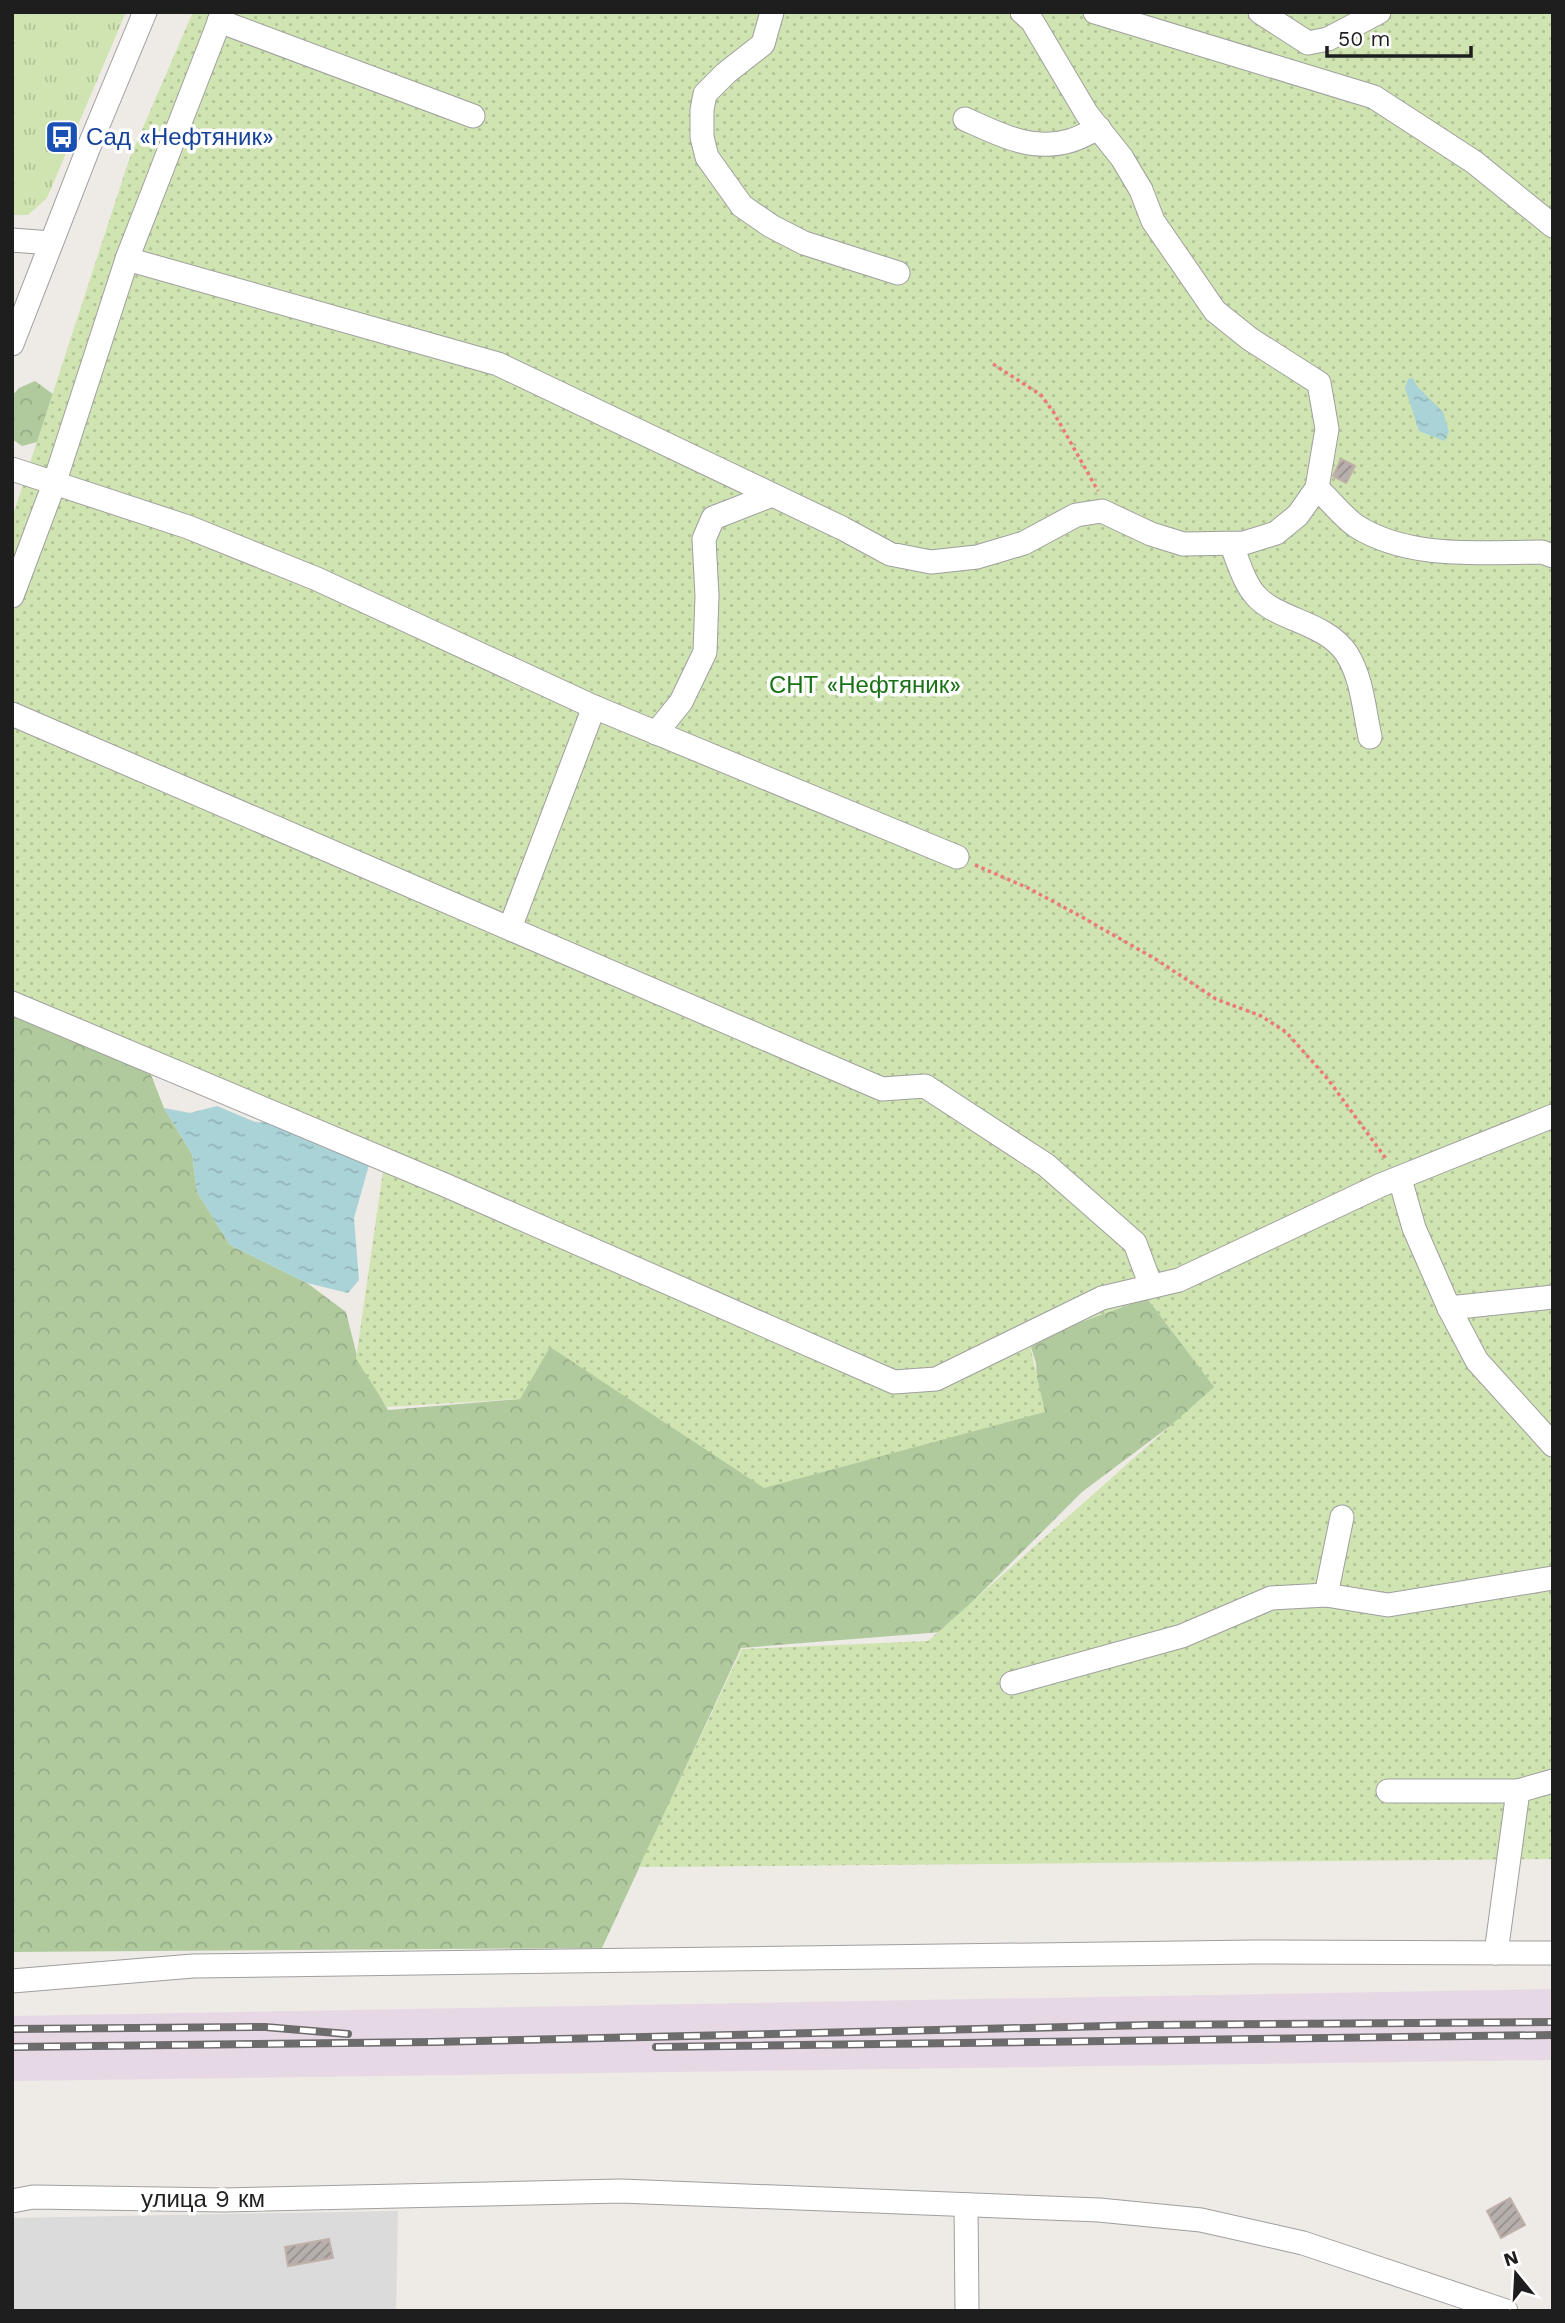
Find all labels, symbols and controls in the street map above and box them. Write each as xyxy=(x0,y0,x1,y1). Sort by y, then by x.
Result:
scale bar xyxy=(1327,14,1470,58)
text: 50 m xyxy=(1338,26,1390,51)
bus stop icon: Сад «Нефтяник» xyxy=(43,118,81,156)
place label: Сад «Нефтяник» xyxy=(86,123,274,151)
park label: СНТ «Нефтяник» xyxy=(769,671,961,699)
street label: улица 9 км xyxy=(141,2185,265,2213)
north arrow xyxy=(1481,2239,1551,2309)
text: N xyxy=(1501,2245,1521,2271)

